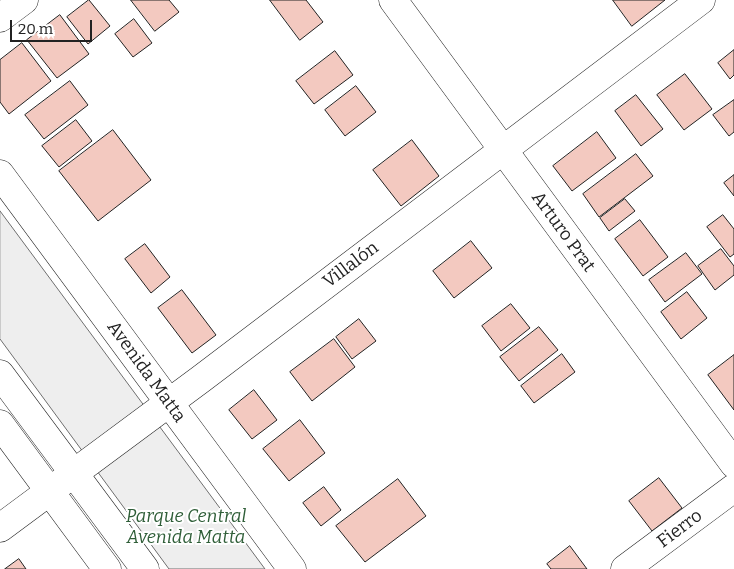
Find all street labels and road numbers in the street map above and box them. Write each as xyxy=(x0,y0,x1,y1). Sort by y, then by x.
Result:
street label: Arturo Prat xyxy=(527,188,599,276)
street label: Villalón xyxy=(319,237,383,293)
street label: Avenida Matta xyxy=(102,317,190,427)
street label: Fierro xyxy=(653,505,707,553)

